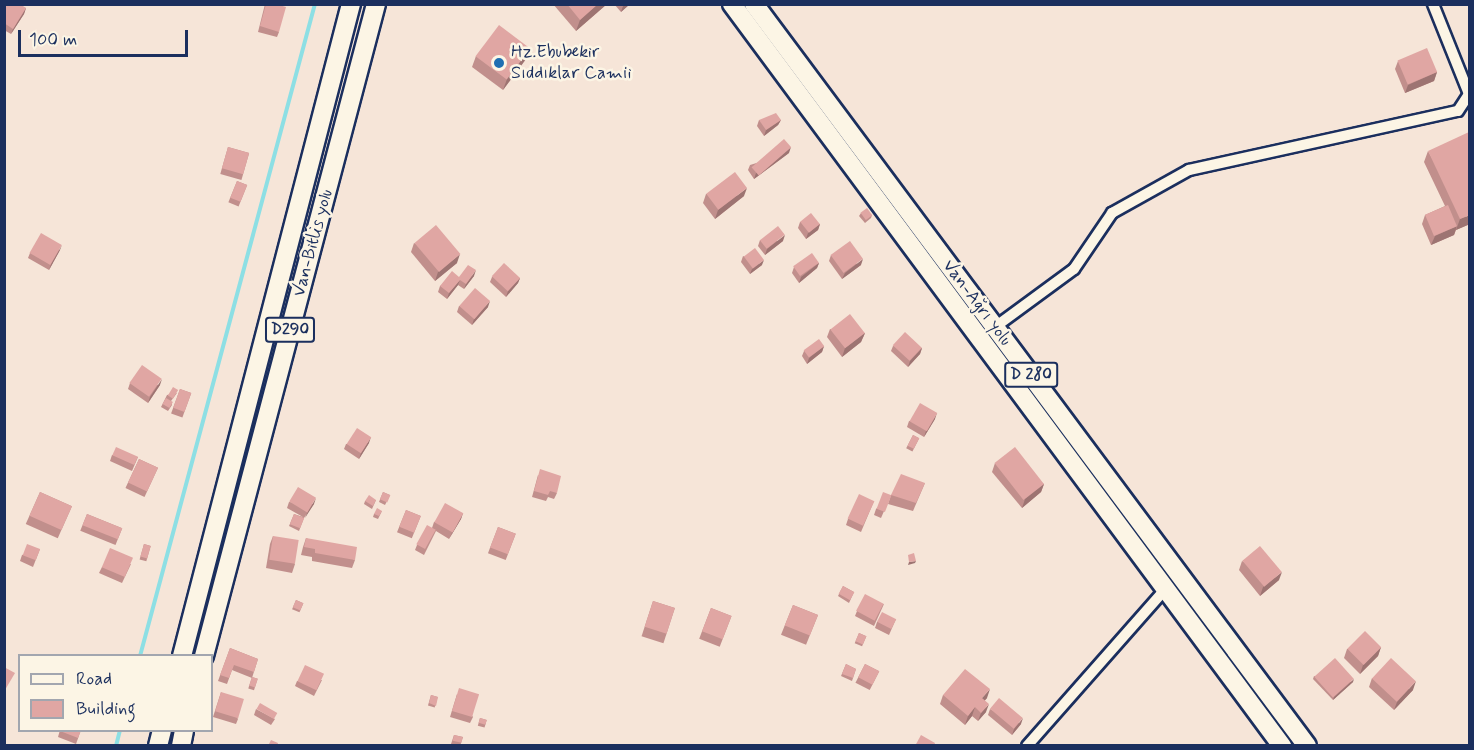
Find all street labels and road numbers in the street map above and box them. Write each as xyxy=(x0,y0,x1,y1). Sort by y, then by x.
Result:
street label: Van-Bitlis yolu xyxy=(288,187,338,299)
street label: Van-Ağrı yolu xyxy=(938,256,1016,350)
road number: D290 xyxy=(264,317,316,343)
road number: D 280 xyxy=(1004,362,1058,388)

